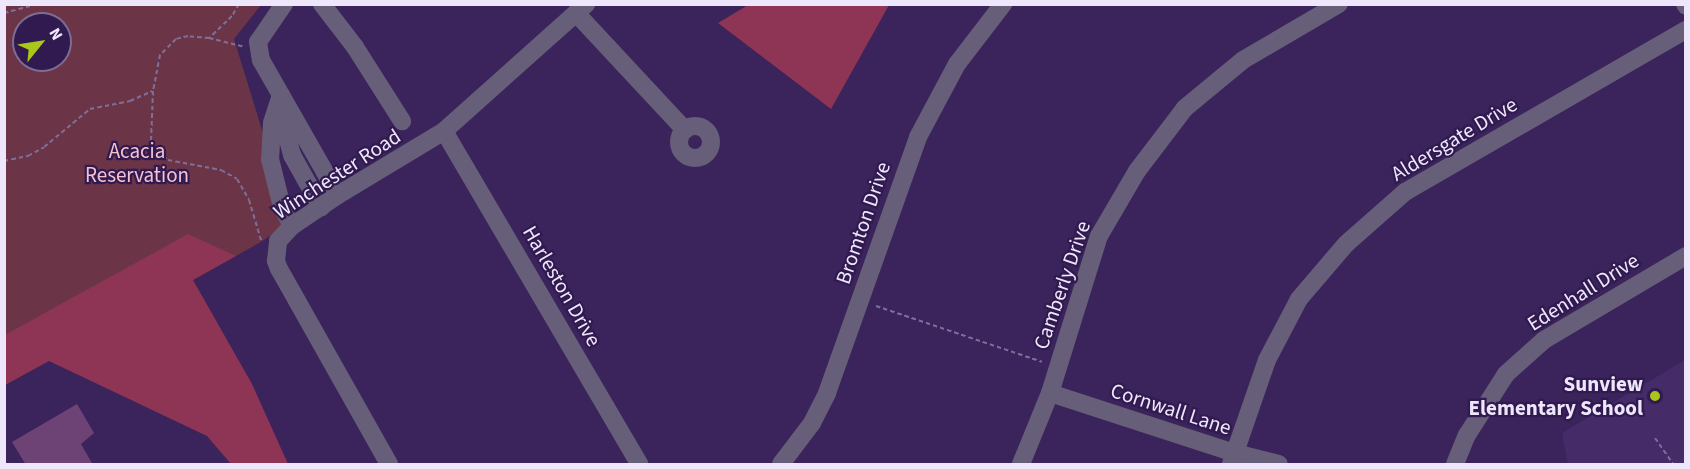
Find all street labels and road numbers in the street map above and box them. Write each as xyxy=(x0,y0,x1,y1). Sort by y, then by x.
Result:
street label: Aldersgate Drive xyxy=(1387,92,1521,186)
street label: Winchester Road xyxy=(269,123,405,225)
street label: Bromton Drive xyxy=(830,159,896,287)
street label: Camberly Drive xyxy=(1028,217,1096,353)
street label: Harleston Drive xyxy=(517,221,607,351)
street label: Edenhall Drive xyxy=(1523,248,1643,336)
street label: Cornwall Lane xyxy=(1108,378,1234,440)

